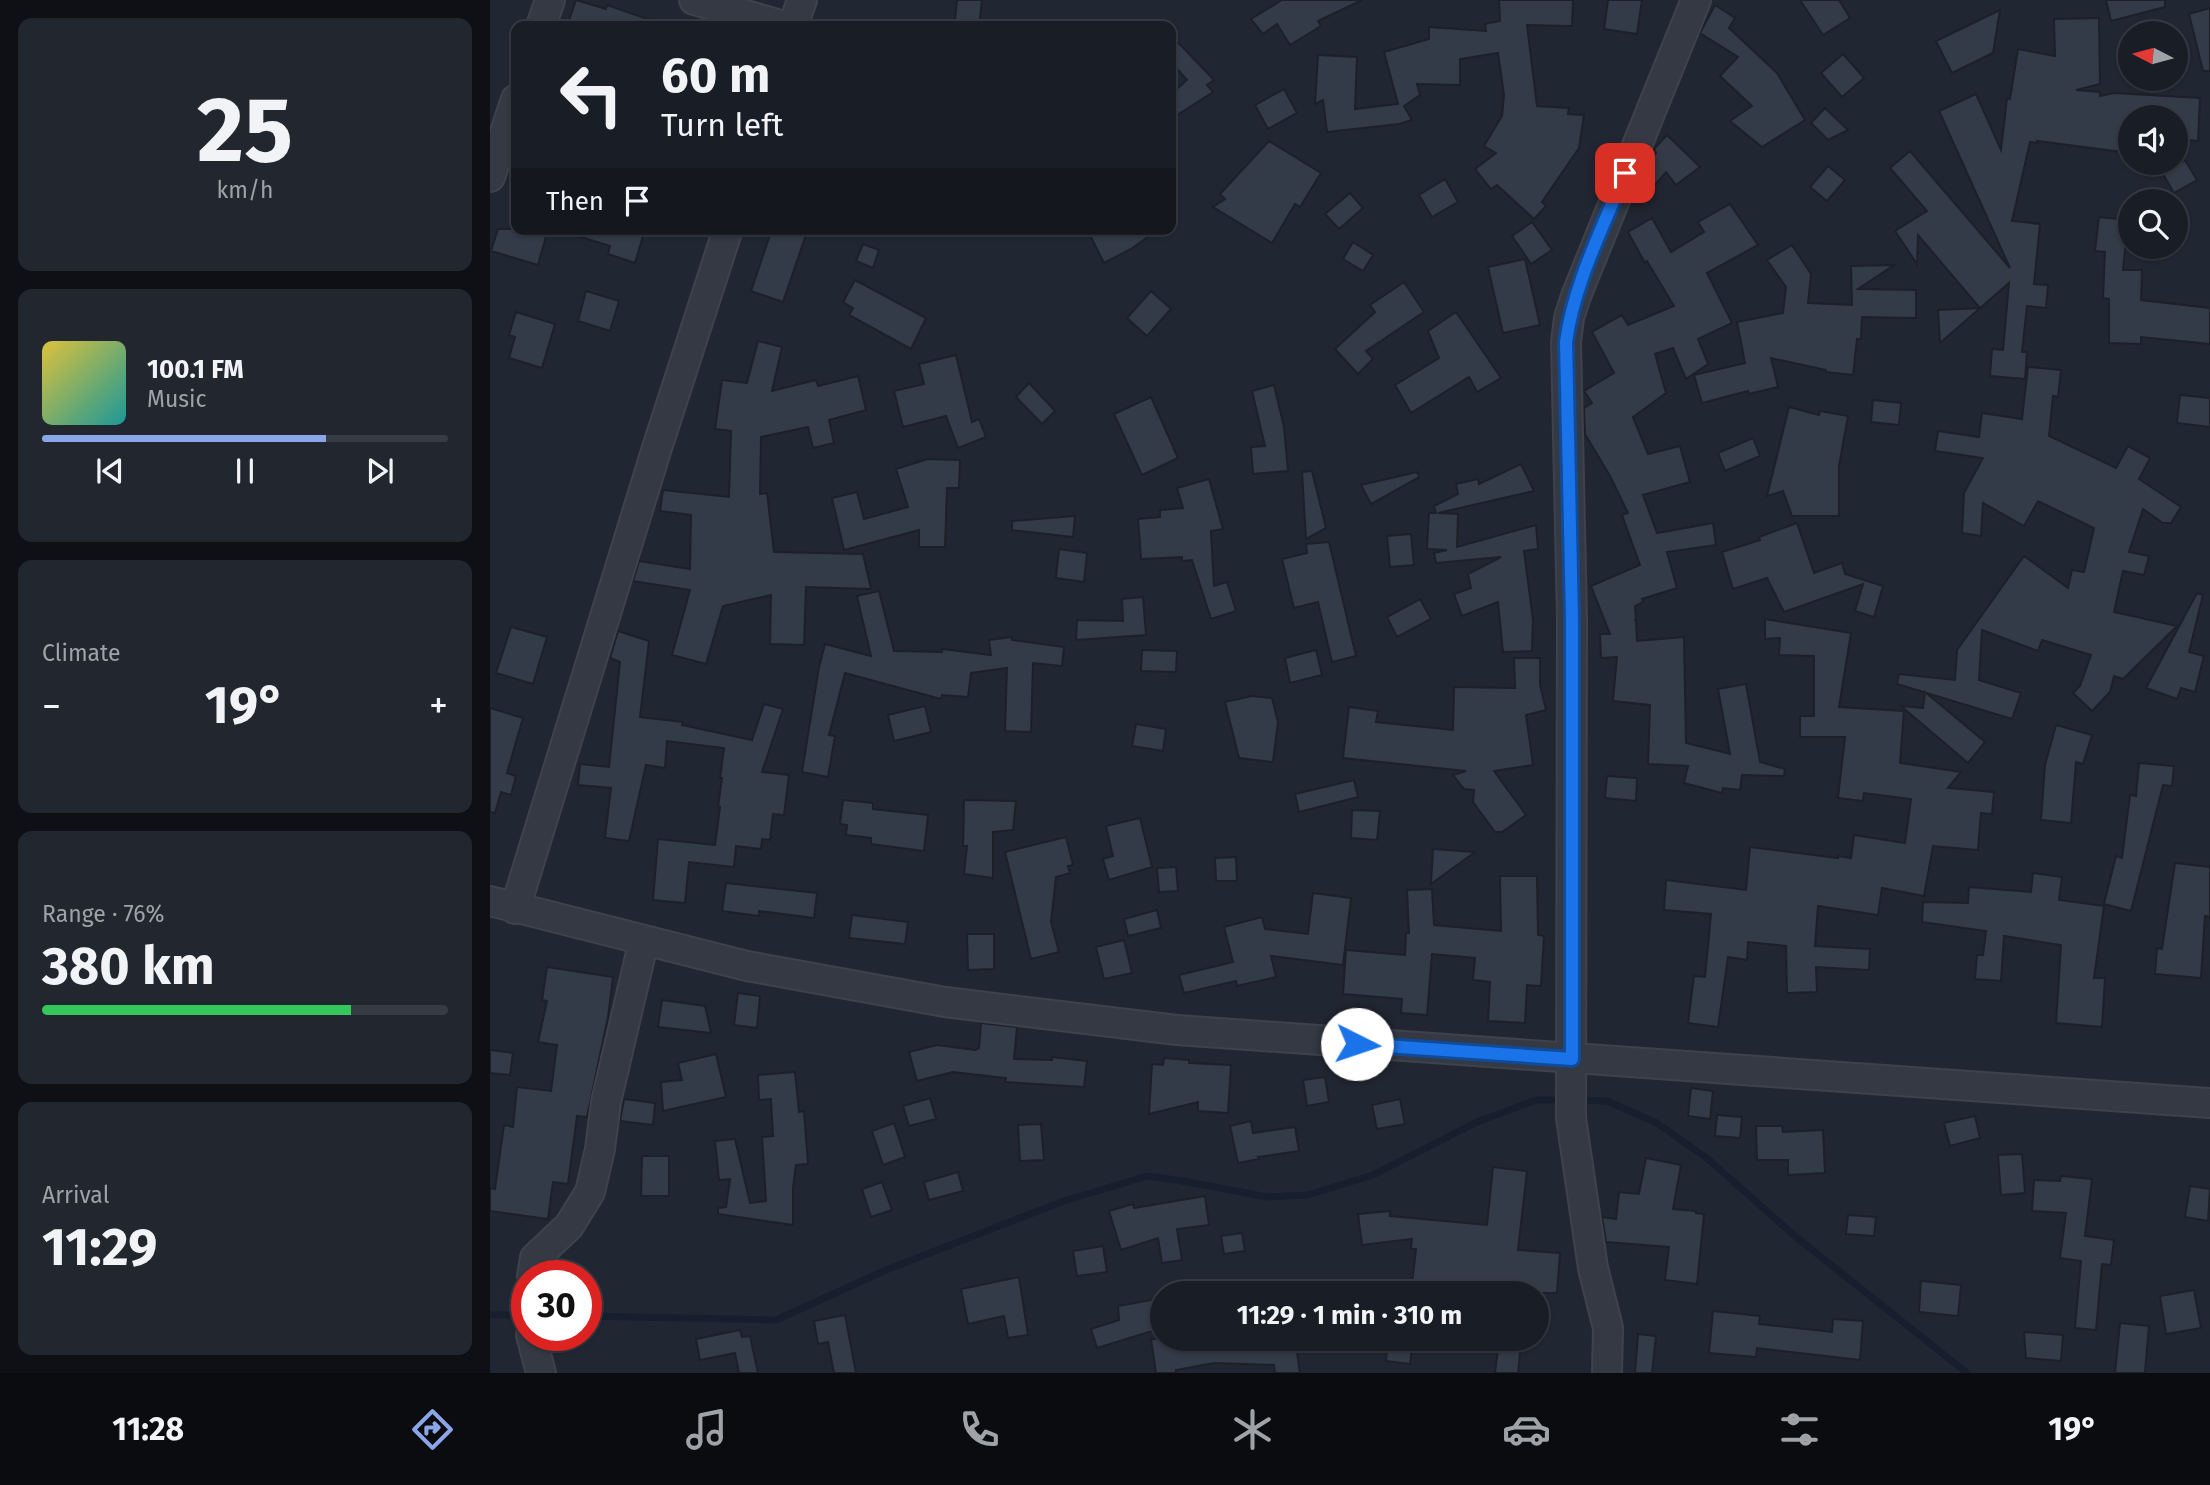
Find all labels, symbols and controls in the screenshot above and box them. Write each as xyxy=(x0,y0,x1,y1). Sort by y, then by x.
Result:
north arrow xyxy=(2118,21,2188,91)
map controls xyxy=(2118,21,2188,259)
text: 60 m xyxy=(661,46,770,105)
icon: left xyxy=(546,49,637,140)
text: 25 xyxy=(197,76,293,185)
button: sound xyxy=(2118,105,2188,175)
text: Turn left xyxy=(661,106,783,144)
pin xyxy=(1595,143,1655,203)
icon: arrive xyxy=(1606,154,1644,192)
text: km/h xyxy=(217,176,273,204)
icon: arrive xyxy=(618,182,656,220)
text: Then xyxy=(546,186,604,217)
button: search xyxy=(2118,189,2188,259)
text: 100.1 FM xyxy=(147,354,244,385)
text: Music xyxy=(147,385,207,413)
icon: previous xyxy=(91,452,129,490)
icon: pause xyxy=(226,452,264,490)
icon: next xyxy=(361,452,399,490)
text: Climate xyxy=(42,639,121,667)
text: 19° xyxy=(205,674,285,737)
text: − xyxy=(42,683,61,729)
text: + xyxy=(429,683,448,729)
text: Range · 76% xyxy=(42,900,164,928)
text: 380 km xyxy=(42,935,215,998)
position arrow xyxy=(1320,1007,1394,1081)
text: Arrival xyxy=(42,1181,109,1209)
text: 11:29 xyxy=(42,1216,157,1279)
speed limit sign: 30 xyxy=(511,1260,602,1351)
text: 11:29 · 1 min · 310 m xyxy=(1237,1300,1462,1331)
icon: directions xyxy=(408,1405,457,1454)
icon: music xyxy=(682,1405,731,1454)
icon: phone xyxy=(955,1405,1004,1454)
icon: climate xyxy=(1228,1405,1277,1454)
icon: car xyxy=(1502,1405,1551,1454)
icon: filters xyxy=(1775,1405,1824,1454)
text: 11:28 xyxy=(112,1410,184,1448)
text: 19° xyxy=(2048,1410,2098,1448)

